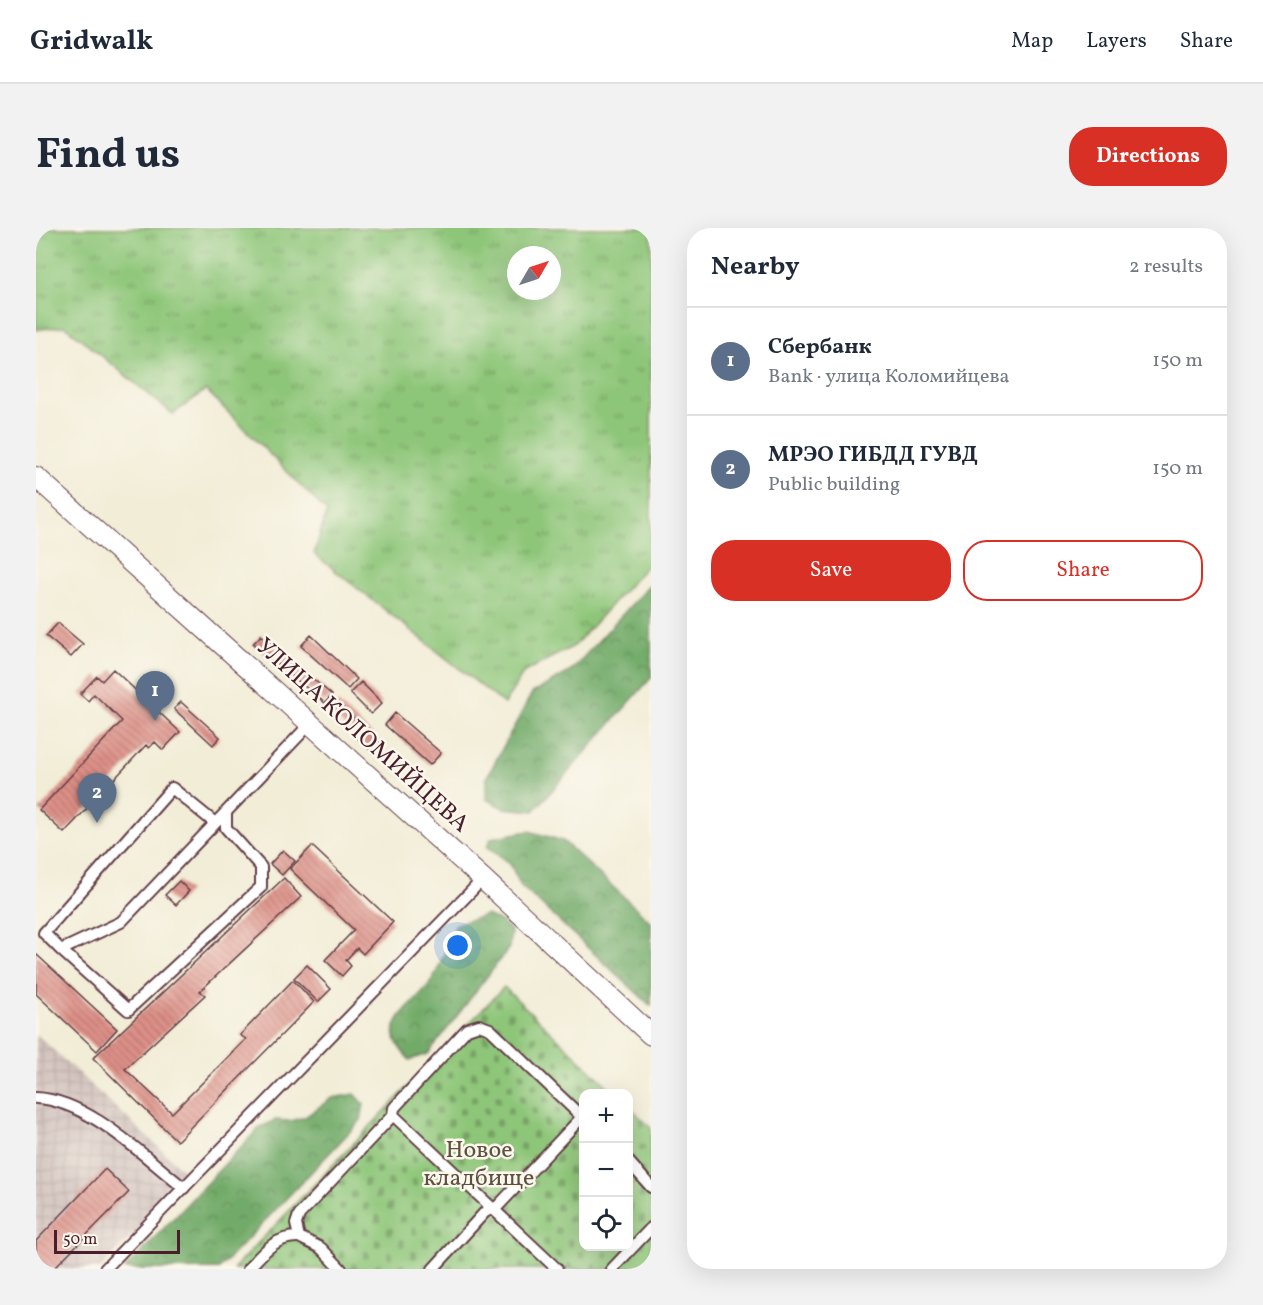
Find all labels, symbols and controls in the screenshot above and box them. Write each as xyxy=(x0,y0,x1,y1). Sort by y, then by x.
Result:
text: Gridwalk xyxy=(30,22,153,61)
text: Map xyxy=(1011,27,1053,56)
text: Layers xyxy=(1086,27,1147,56)
text: Share xyxy=(1180,27,1233,56)
text: Find us xyxy=(36,127,180,186)
button: Directions xyxy=(1069,127,1227,186)
north arrow xyxy=(507,246,561,300)
text: Nearby xyxy=(711,249,800,285)
text: 2 results xyxy=(1129,253,1203,281)
text: Сбербанк xyxy=(768,332,872,363)
text: 1 xyxy=(726,347,735,375)
text: 150 m xyxy=(1152,347,1203,375)
text: Bank · улица Коломийцева xyxy=(768,363,1010,391)
text: МРЭО ГИБДД ГУВД xyxy=(768,440,978,471)
text: 2 xyxy=(725,455,736,483)
text: 150 m xyxy=(1152,455,1203,483)
text: Public building xyxy=(768,471,900,499)
button: Save xyxy=(711,540,951,601)
button: Share xyxy=(963,540,1203,601)
street label: УЛИЦА КОЛОМИЙЦЕВА xyxy=(248,631,476,841)
pin: 1 xyxy=(136,672,174,721)
pin: 2 xyxy=(78,774,116,823)
your location xyxy=(443,931,472,960)
map controls xyxy=(579,1089,633,1251)
button: + xyxy=(579,1089,633,1143)
park label: Новое кладбище xyxy=(424,1134,534,1196)
button: − xyxy=(579,1143,633,1197)
button: locate xyxy=(579,1197,633,1251)
scale bar xyxy=(54,1227,180,1254)
text: 50 m xyxy=(63,1229,97,1251)

